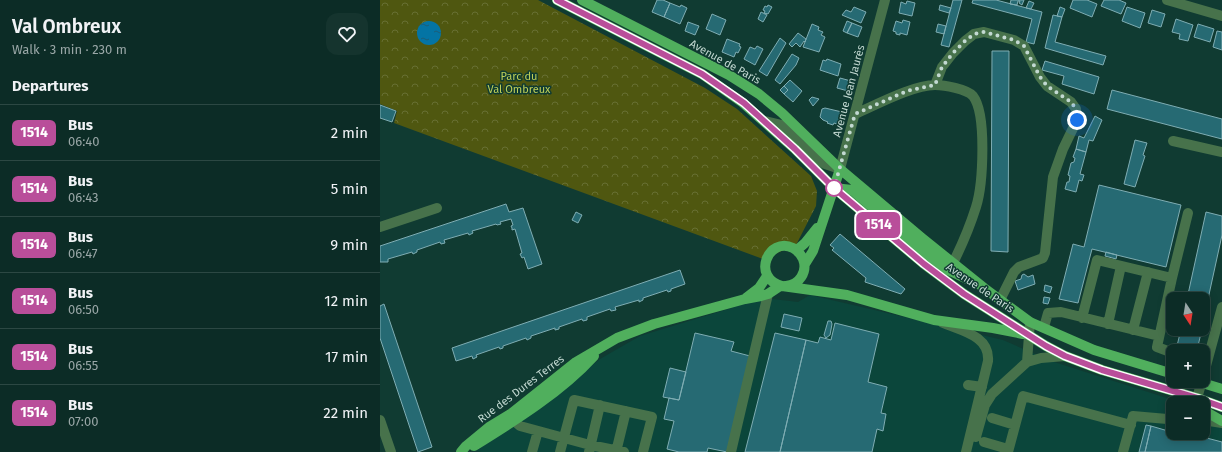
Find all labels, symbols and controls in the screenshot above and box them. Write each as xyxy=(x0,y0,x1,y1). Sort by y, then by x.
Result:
button: heart xyxy=(326,13,368,55)
text: Val Ombreux xyxy=(12,15,121,38)
street label: Avenue de Paris xyxy=(687,37,763,87)
text: Walk · 3 min · 230 m xyxy=(12,42,127,57)
street label: Avenue Jean Jaurès xyxy=(830,44,868,138)
park label: Parc du Val Ombreux xyxy=(488,70,551,96)
text: Departures xyxy=(12,77,89,95)
your location xyxy=(1067,110,1087,130)
text: Bus xyxy=(68,116,93,134)
text: 1514 xyxy=(20,124,48,141)
text: 2 min xyxy=(331,124,368,142)
text: 06:40 xyxy=(68,134,99,149)
text: Bus xyxy=(68,172,93,190)
unlabelled marker xyxy=(825,179,843,197)
text: 1514 xyxy=(20,180,48,197)
text: 5 min xyxy=(331,180,368,198)
text: 06:43 xyxy=(68,190,98,205)
line badge: 1514 xyxy=(850,212,906,238)
text: 1514 xyxy=(864,216,892,233)
text: Bus xyxy=(68,228,93,246)
text: 1514 xyxy=(20,236,48,253)
text: 9 min xyxy=(330,236,368,254)
text: 06:47 xyxy=(68,246,98,261)
street label: Avenue de Paris xyxy=(944,260,1016,316)
text: Bus xyxy=(68,284,93,302)
text: 1514 xyxy=(20,292,48,309)
text: 12 min xyxy=(324,292,368,310)
north arrow xyxy=(1166,292,1210,336)
map controls xyxy=(1166,292,1210,440)
text: 06:50 xyxy=(68,302,99,317)
text: Bus xyxy=(68,340,93,358)
button: + xyxy=(1166,344,1210,388)
text: 1514 xyxy=(20,348,48,365)
text: 17 min xyxy=(325,348,368,366)
street label: Rue des Dures Terres xyxy=(475,352,567,426)
text: 06:55 xyxy=(68,358,98,373)
text: Bus xyxy=(68,396,93,414)
button: − xyxy=(1166,396,1210,440)
text: 1514 xyxy=(20,404,48,421)
text: 22 min xyxy=(323,404,368,422)
text: 07:00 xyxy=(68,414,98,429)

